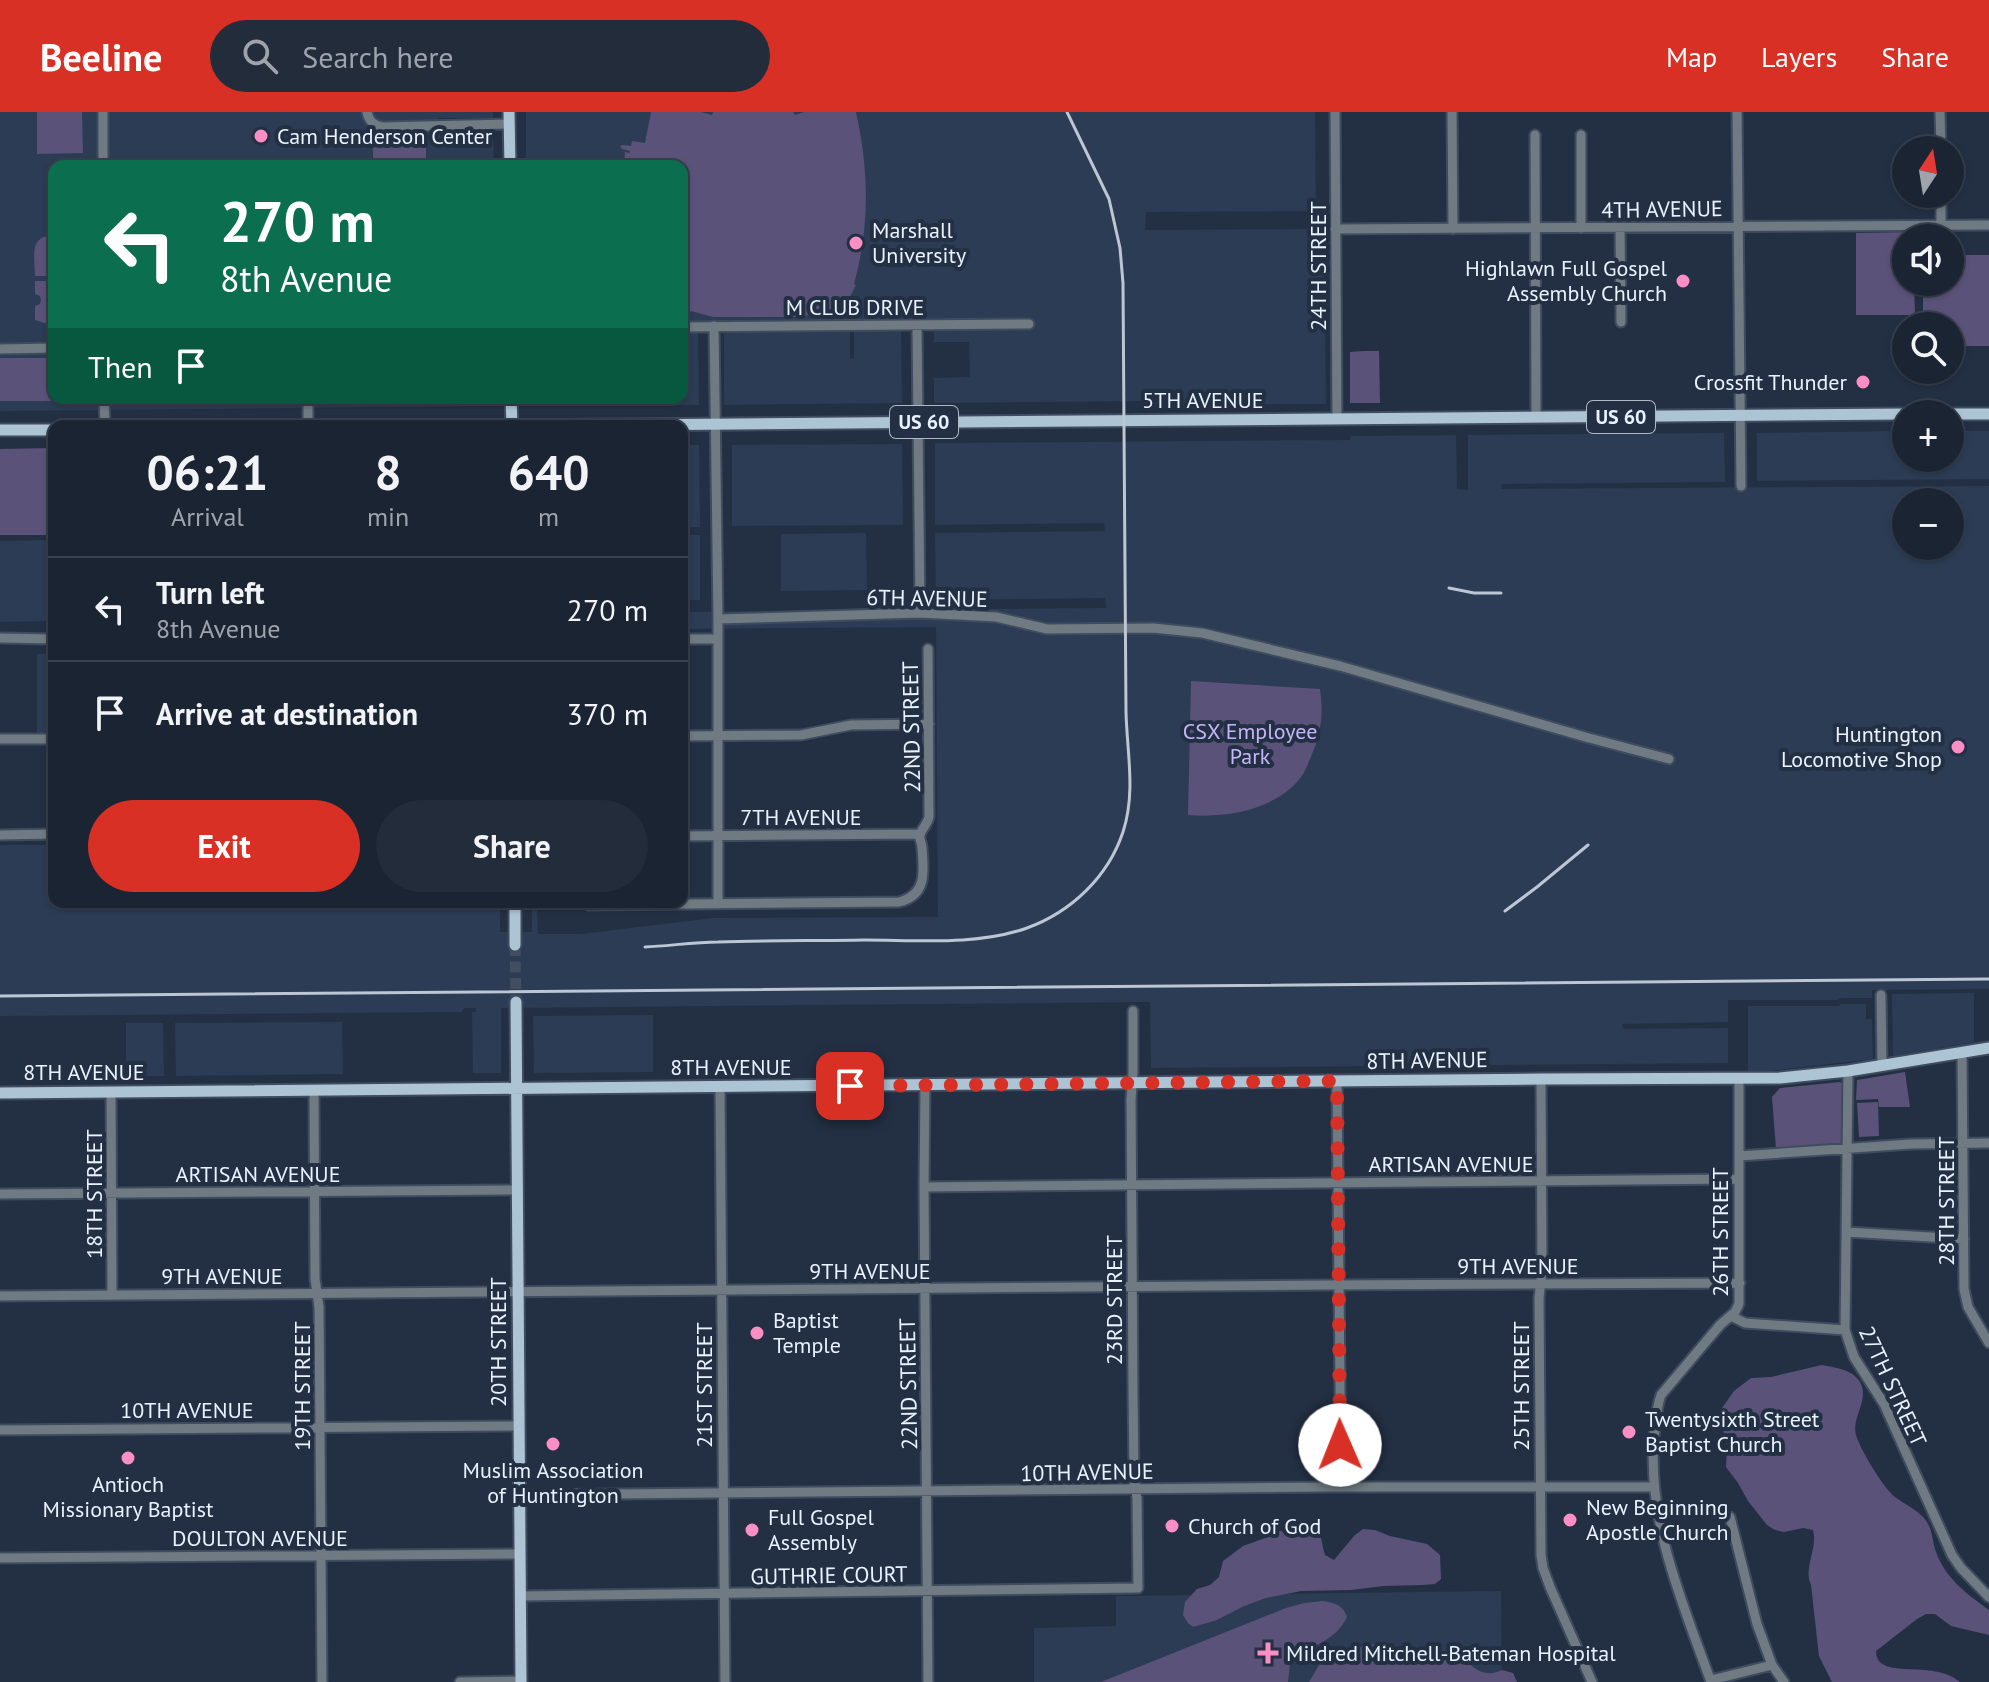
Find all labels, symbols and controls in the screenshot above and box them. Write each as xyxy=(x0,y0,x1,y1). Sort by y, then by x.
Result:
search box xyxy=(210,20,770,92)
text: Beeline xyxy=(40,32,162,81)
icon: search xyxy=(238,34,282,78)
text: Search here xyxy=(302,37,454,76)
text: Map xyxy=(1666,38,1717,75)
text: Layers xyxy=(1761,38,1837,75)
text: Share xyxy=(1881,38,1949,75)
place label: Cam Henderson Center xyxy=(277,122,493,150)
marker: Cam Henderson Center xyxy=(252,127,270,145)
north arrow xyxy=(1892,136,1964,208)
map controls xyxy=(1892,136,1964,560)
text: 270 m xyxy=(220,185,375,257)
icon: left xyxy=(88,192,192,296)
street label: 4TH AVENUE xyxy=(1601,194,1723,224)
street label: 24TH STREET xyxy=(1304,201,1332,331)
place label: Marshall University xyxy=(872,216,967,269)
button: sound xyxy=(1892,224,1964,296)
marker: Marshall University xyxy=(847,234,865,252)
place label: Highlawn Full Gospel Assembly Church xyxy=(1465,254,1668,307)
text: 8th Avenue xyxy=(220,255,392,302)
marker: Highlawn Full Gospel Assembly Church xyxy=(1674,272,1692,290)
street label: M CLUB DRIVE xyxy=(786,293,924,321)
button: search xyxy=(1892,312,1964,384)
icon: arrive xyxy=(169,344,213,388)
text: Then xyxy=(88,347,153,386)
place label: Crossfit Thunder xyxy=(1694,368,1848,396)
marker: Crossfit Thunder xyxy=(1854,373,1872,391)
street label: 5TH AVENUE xyxy=(1142,386,1264,414)
button: + xyxy=(1892,400,1964,472)
road number: US 60 xyxy=(1587,401,1655,433)
road number: US 60 xyxy=(890,406,958,438)
text: 06:21 xyxy=(147,441,268,503)
text: 8 xyxy=(374,441,402,503)
text: 640 xyxy=(508,441,589,503)
button: − xyxy=(1892,488,1964,560)
text: Arrival xyxy=(171,500,244,533)
text: min xyxy=(367,500,409,533)
text: m xyxy=(538,500,559,533)
text: Turn left xyxy=(156,573,264,612)
street label: 6TH AVENUE xyxy=(866,583,988,613)
icon: left xyxy=(88,587,132,631)
text: 270 m xyxy=(567,590,648,629)
text: 8th Avenue xyxy=(156,612,281,645)
street label: 22ND STREET xyxy=(896,661,926,793)
icon: arrive xyxy=(88,691,132,735)
text: Arrive at destination xyxy=(156,694,418,733)
text: 370 m xyxy=(567,694,648,733)
park label: CSX Employee Park xyxy=(1183,717,1317,770)
place label: Huntington Locomotive Shop xyxy=(1781,720,1942,773)
marker: Huntington Locomotive Shop xyxy=(1949,738,1967,756)
button: Exit xyxy=(88,800,360,892)
button: Share xyxy=(376,800,648,892)
street label: 7TH AVENUE xyxy=(740,803,862,831)
street label: 8TH AVENUE xyxy=(1366,1045,1488,1075)
pin xyxy=(816,1052,884,1120)
street label: 8TH AVENUE xyxy=(670,1053,792,1081)
street label: 8TH AVENUE xyxy=(23,1058,145,1086)
icon: arrive xyxy=(828,1064,872,1108)
street label: 18TH STREET xyxy=(80,1129,108,1259)
street label: 28TH STREET xyxy=(1932,1136,1960,1266)
street label: ARTISAN AVENUE xyxy=(1369,1150,1533,1178)
street label: ARTISAN AVENUE xyxy=(176,1160,340,1188)
street label: 26TH STREET xyxy=(1706,1167,1734,1297)
street label: 23RD STREET xyxy=(1100,1235,1128,1365)
street label: 9TH AVENUE xyxy=(1457,1252,1579,1280)
street label: 9TH AVENUE xyxy=(809,1257,931,1285)
street label: 9TH AVENUE xyxy=(161,1262,283,1290)
street label: 20TH STREET xyxy=(484,1277,512,1407)
place label: Baptist Temple xyxy=(773,1306,841,1359)
street label: 22ND STREET xyxy=(893,1318,923,1450)
street label: 19TH STREET xyxy=(288,1321,316,1451)
street label: 25TH STREET xyxy=(1507,1321,1535,1451)
street label: 27TH STREET xyxy=(1853,1321,1933,1451)
street label: 21ST STREET xyxy=(690,1322,718,1448)
marker: Baptist Temple xyxy=(748,1324,766,1342)
street label: 10TH AVENUE xyxy=(120,1396,254,1424)
position arrow xyxy=(1298,1403,1382,1487)
place label: Twentysixth Street Baptist Church xyxy=(1645,1405,1820,1458)
marker: Twentysixth Street Baptist Church xyxy=(1620,1423,1638,1441)
marker: Muslim Association of Huntington xyxy=(544,1435,562,1453)
marker: Antioch Missionary Baptist xyxy=(119,1449,137,1467)
place label: Muslim Association of Huntington xyxy=(463,1456,643,1509)
street label: 10TH AVENUE xyxy=(1020,1457,1154,1487)
place label: Antioch Missionary Baptist xyxy=(42,1470,214,1523)
place label: New Beginning Apostle Church xyxy=(1586,1493,1729,1546)
place label: Full Gospel Assembly xyxy=(768,1503,875,1556)
marker: New Beginning Apostle Church xyxy=(1561,1511,1579,1529)
place label: Church of God xyxy=(1188,1512,1321,1540)
marker: Church of God xyxy=(1163,1517,1181,1535)
marker: Full Gospel Assembly xyxy=(743,1521,761,1539)
street label: DOULTON AVENUE xyxy=(172,1524,348,1552)
street label: GUTHRIE COURT xyxy=(750,1560,908,1590)
place label: Mildred Mitchell-Bateman Hospital xyxy=(1286,1639,1616,1667)
marker: Mildred Mitchell-Bateman Hospital xyxy=(1257,1642,1279,1664)

